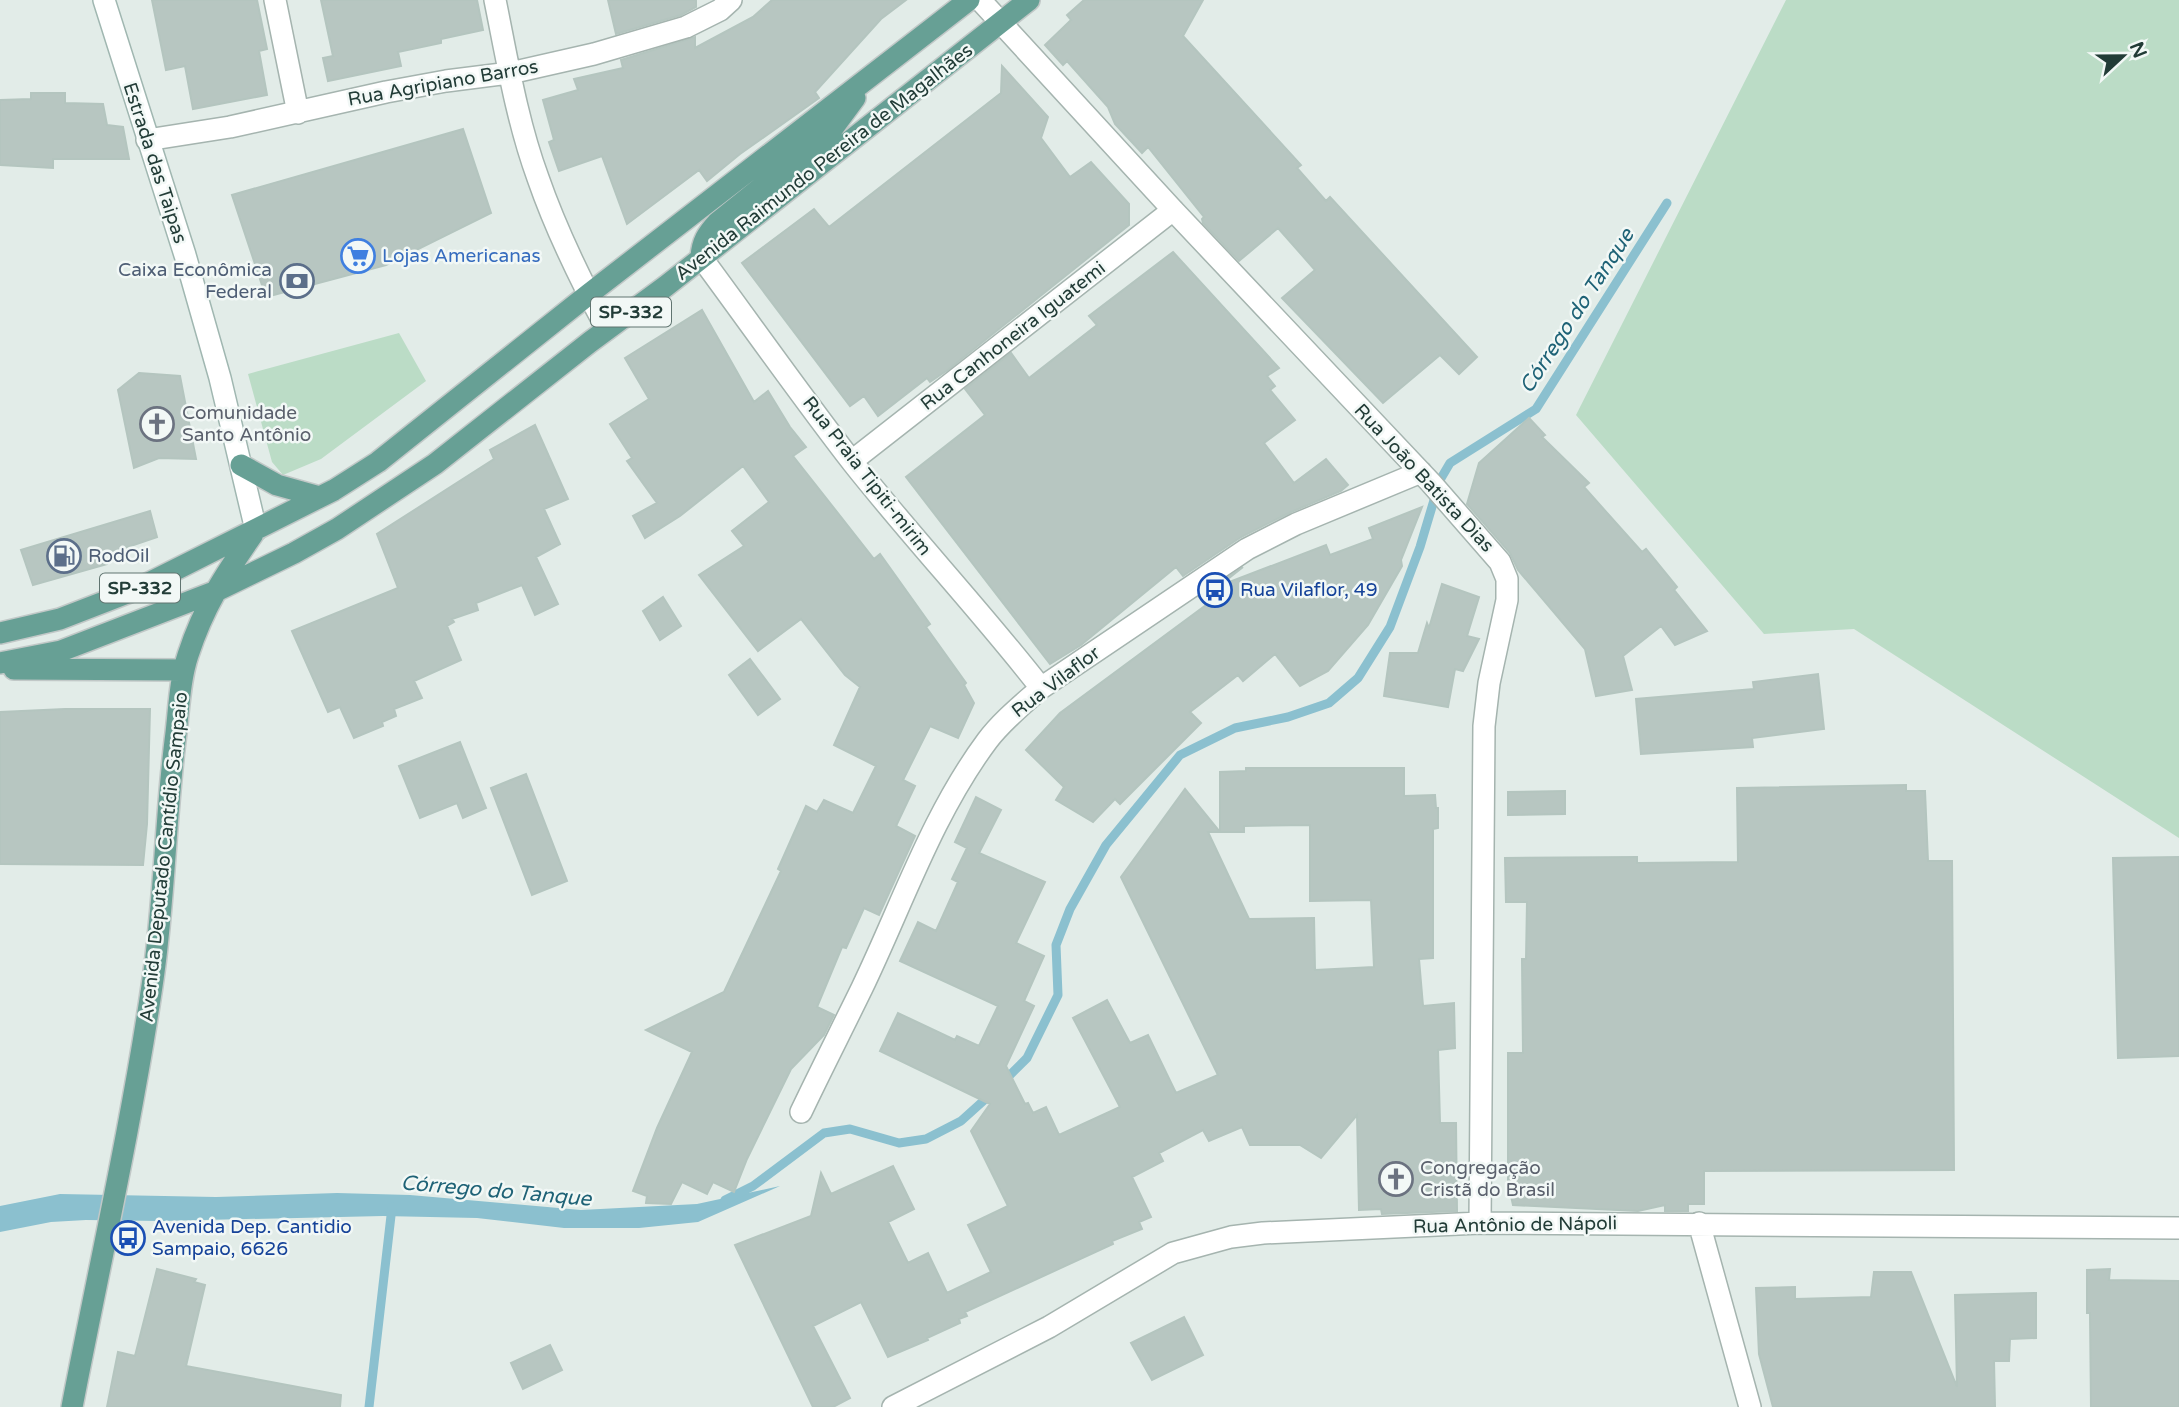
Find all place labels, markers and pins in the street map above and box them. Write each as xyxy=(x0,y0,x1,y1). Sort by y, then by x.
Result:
supermarket icon: Lojas Americanas xyxy=(339,237,377,275)
place label: Lojas Americanas xyxy=(382,245,541,267)
place label: Caixa Econômica Federal xyxy=(118,259,272,303)
bank icon: Caixa Econômica Federal xyxy=(278,262,316,300)
place label: Comunidade Santo Antônio xyxy=(182,402,311,446)
church icon: Comunidade Santo Antônio xyxy=(138,405,176,443)
fuel station icon: RodOil xyxy=(45,537,83,575)
place label: RodOil xyxy=(88,545,150,567)
bus stop icon: Rua Vilaflor, 49 xyxy=(1196,571,1234,609)
place label: Rua Vilaflor, 49 xyxy=(1240,579,1378,601)
place label: Congregação Cristã do Brasil xyxy=(1420,1157,1555,1201)
church icon: Congregação Cristã do Brasil xyxy=(1377,1160,1415,1198)
place label: Avenida Dep. Cantidio Sampaio, 6626 xyxy=(152,1216,352,1260)
bus stop icon: Avenida Dep. Cantidio Sampaio, 6626 xyxy=(109,1219,147,1257)

